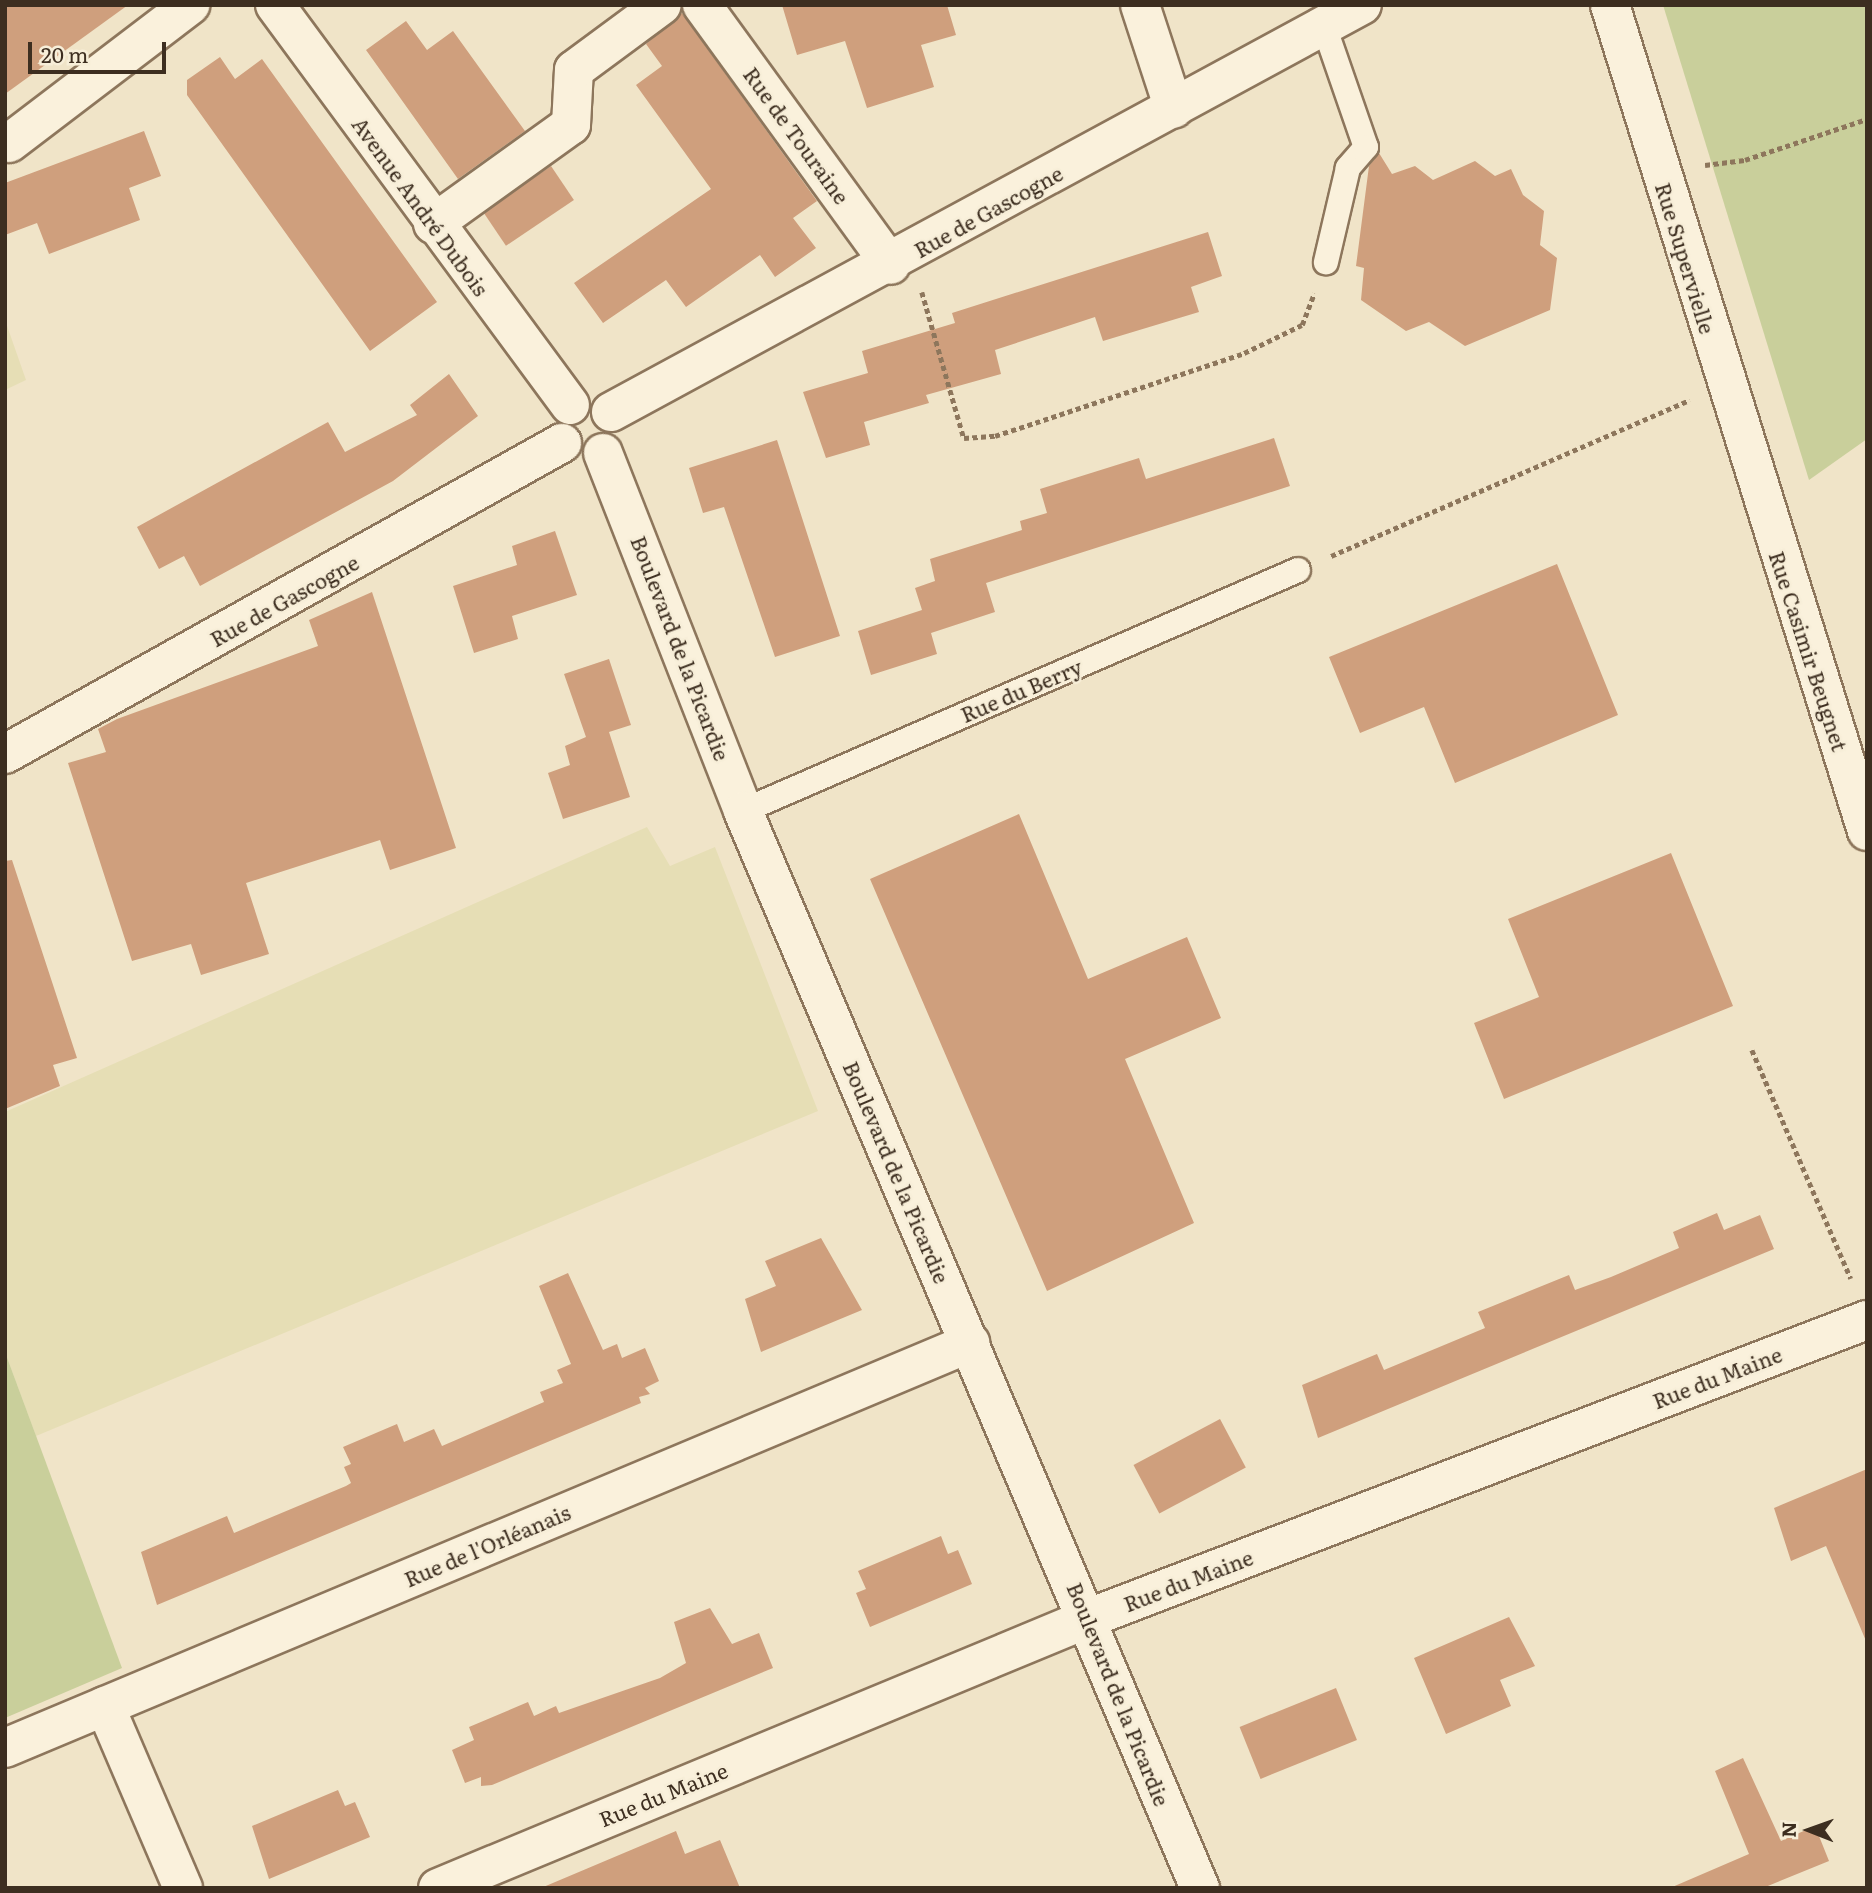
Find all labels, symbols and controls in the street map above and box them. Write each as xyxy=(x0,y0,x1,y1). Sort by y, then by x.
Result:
scale bar xyxy=(32,28,170,72)
text: 20 m xyxy=(41,38,88,69)
street label: Rue de Touraine xyxy=(739,62,855,208)
street label: Avenue André Dubois xyxy=(348,112,494,300)
street label: Rue de Gascogne xyxy=(909,160,1067,262)
street label: Rue Supervielle xyxy=(1651,179,1721,337)
street label: Boulevard de la Picardie xyxy=(626,532,736,764)
street label: Rue Casimir Beugnet xyxy=(1765,548,1853,754)
street label: Rue de Gascogne xyxy=(205,549,363,651)
street label: Rue du Berry xyxy=(957,653,1085,727)
street label: Boulevard de la Picardie xyxy=(839,1057,955,1287)
street label: Rue du Maine xyxy=(1649,1341,1785,1413)
street label: Rue de l'Orléanais xyxy=(400,1499,574,1591)
street label: Rue du Maine xyxy=(1120,1544,1256,1616)
street label: Boulevard de la Picardie xyxy=(1063,1579,1175,1809)
street label: Rue du Maine xyxy=(595,1757,731,1831)
north arrow xyxy=(1774,1795,1844,1865)
text: N xyxy=(1774,1821,1802,1838)

